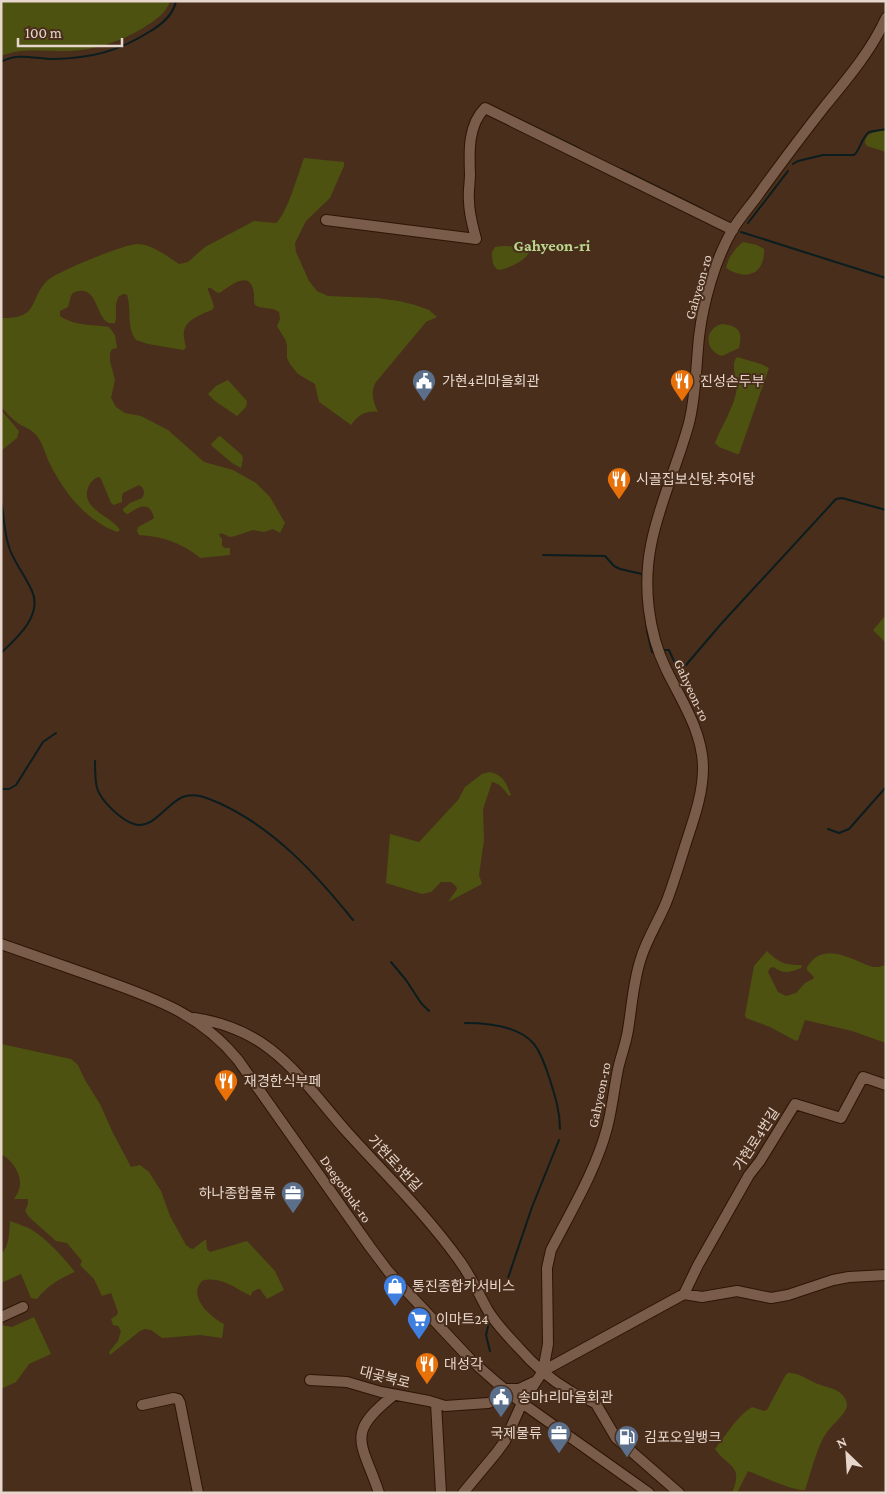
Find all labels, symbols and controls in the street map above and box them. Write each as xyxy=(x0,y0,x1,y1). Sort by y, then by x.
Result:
scale bar xyxy=(18,15,121,47)
text: 100 m xyxy=(25,25,62,41)
district label: Gahyeon-ri xyxy=(514,237,591,254)
street label: Gahyeon-ro xyxy=(681,253,715,321)
public building icon: 가현4리마을회관 xyxy=(411,368,437,402)
restaurant icon: 진성손두부 xyxy=(669,368,695,402)
place label: 가현4리마을회관 xyxy=(442,373,539,389)
place label: 진성손두부 xyxy=(700,373,765,389)
restaurant icon: 시골집보신탕.추어탕 xyxy=(606,466,632,500)
place label: 시골집보신탕.추어탕 xyxy=(636,471,755,487)
street label: Gahyeon-ro xyxy=(671,656,713,724)
street label: Gahyeon-ro xyxy=(584,1061,614,1129)
restaurant icon: 재경한식부페 xyxy=(213,1068,239,1102)
place label: 재경한식부페 xyxy=(244,1073,321,1089)
street label: 가현로4번길 xyxy=(730,1105,782,1173)
street label: 가현로3번길 xyxy=(365,1132,425,1194)
street label: Daegotbuk-ro xyxy=(317,1152,375,1226)
office icon: 하나종합물류 xyxy=(280,1180,306,1214)
place label: 하나종합물류 xyxy=(199,1185,276,1201)
shop icon: 통진종합카서비스 xyxy=(382,1273,408,1307)
place label: 통진종합카서비스 xyxy=(412,1278,515,1294)
supermarket icon: 이마트24 xyxy=(406,1306,432,1340)
place label: 이마트24 xyxy=(436,1311,488,1327)
restaurant icon: 대성각 xyxy=(414,1351,440,1385)
place label: 대성각 xyxy=(444,1356,483,1372)
street label: 대곶북로 xyxy=(358,1363,412,1391)
public building icon: 송마1리마을회관 xyxy=(488,1384,514,1418)
place label: 송마1리마을회관 xyxy=(518,1389,613,1405)
office icon: 국제물류 xyxy=(546,1420,572,1454)
fuel station icon: 김포오일뱅크 xyxy=(614,1424,640,1458)
place label: 국제물류 xyxy=(490,1425,542,1441)
place label: 김포오일뱅크 xyxy=(644,1429,721,1445)
north arrow xyxy=(822,1429,872,1479)
text: N xyxy=(834,1433,850,1451)

